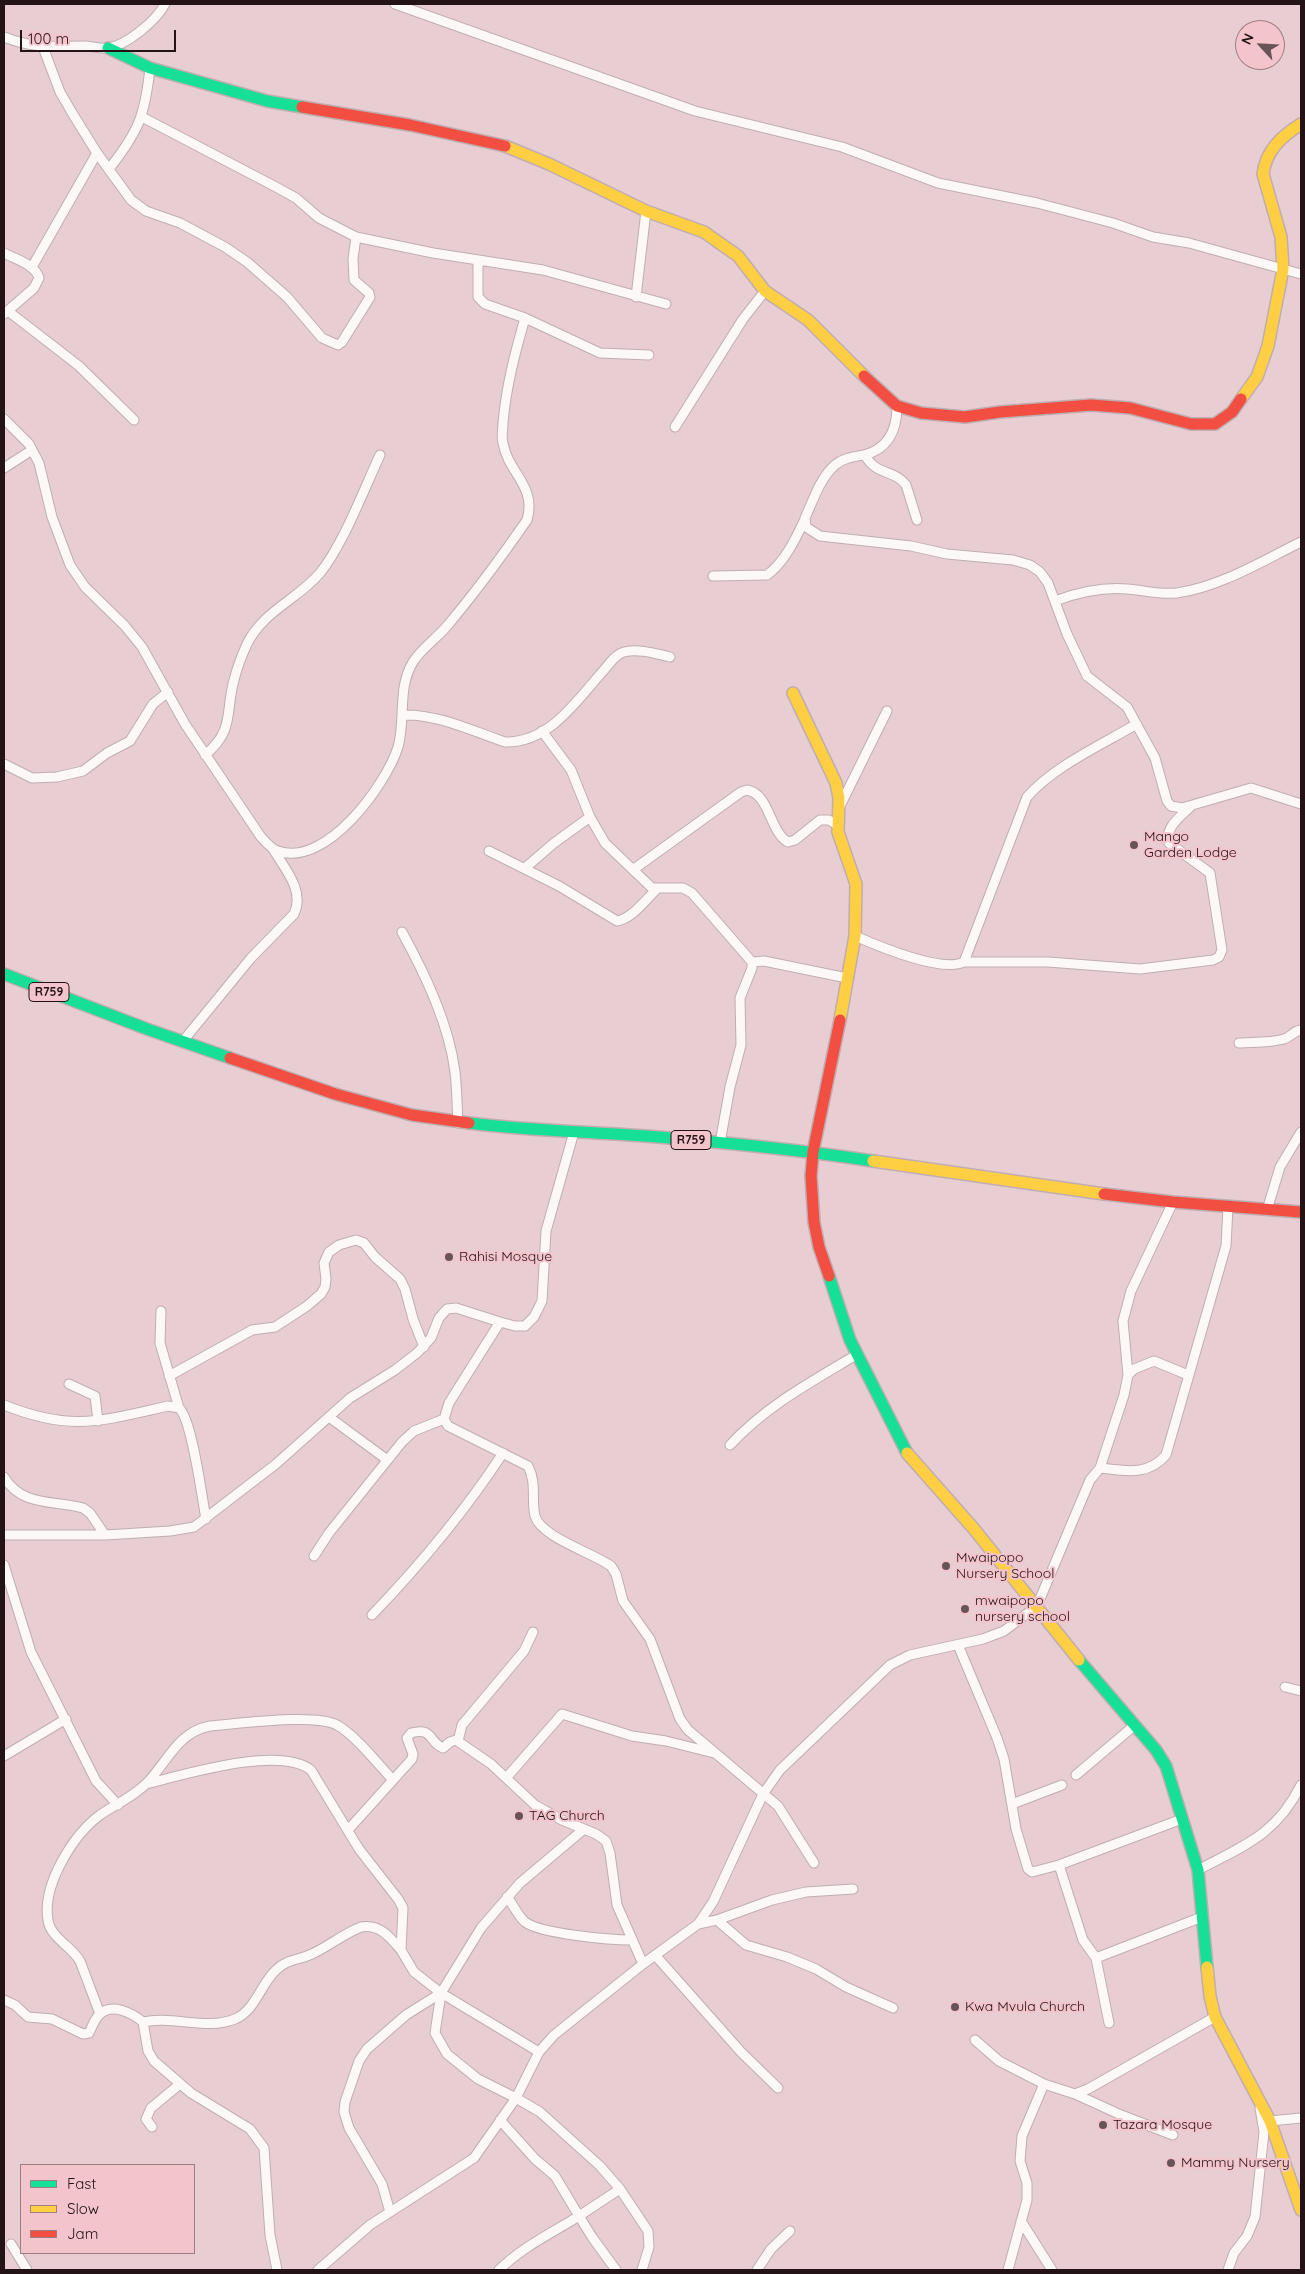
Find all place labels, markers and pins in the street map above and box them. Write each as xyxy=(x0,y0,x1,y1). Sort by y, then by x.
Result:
place label: Mango Garden Lodge xyxy=(1144,829,1237,862)
marker: Mango Garden Lodge xyxy=(1128,839,1140,851)
place label: Rahisi Mosque xyxy=(459,1249,552,1265)
marker: Rahisi Mosque xyxy=(443,1251,455,1263)
place label: Mwaipopo Nursery School xyxy=(956,1550,1054,1582)
marker: Mwaipopo Nursery School xyxy=(940,1560,952,1572)
place label: mwaipopo nursery school xyxy=(975,1593,1070,1625)
marker: mwaipopo nursery school xyxy=(959,1603,971,1615)
place label: TAG Church xyxy=(529,1808,605,1824)
marker: TAG Church xyxy=(513,1810,525,1822)
place label: Kwa Mvula Church xyxy=(965,1999,1085,2015)
marker: Kwa Mvula Church xyxy=(949,2001,961,2013)
place label: Tazara Mosque xyxy=(1113,2117,1212,2133)
marker: Tazara Mosque xyxy=(1097,2119,1109,2131)
place label: Mammy Nursery xyxy=(1181,2155,1290,2171)
marker: Mammy Nursery xyxy=(1165,2157,1177,2169)

